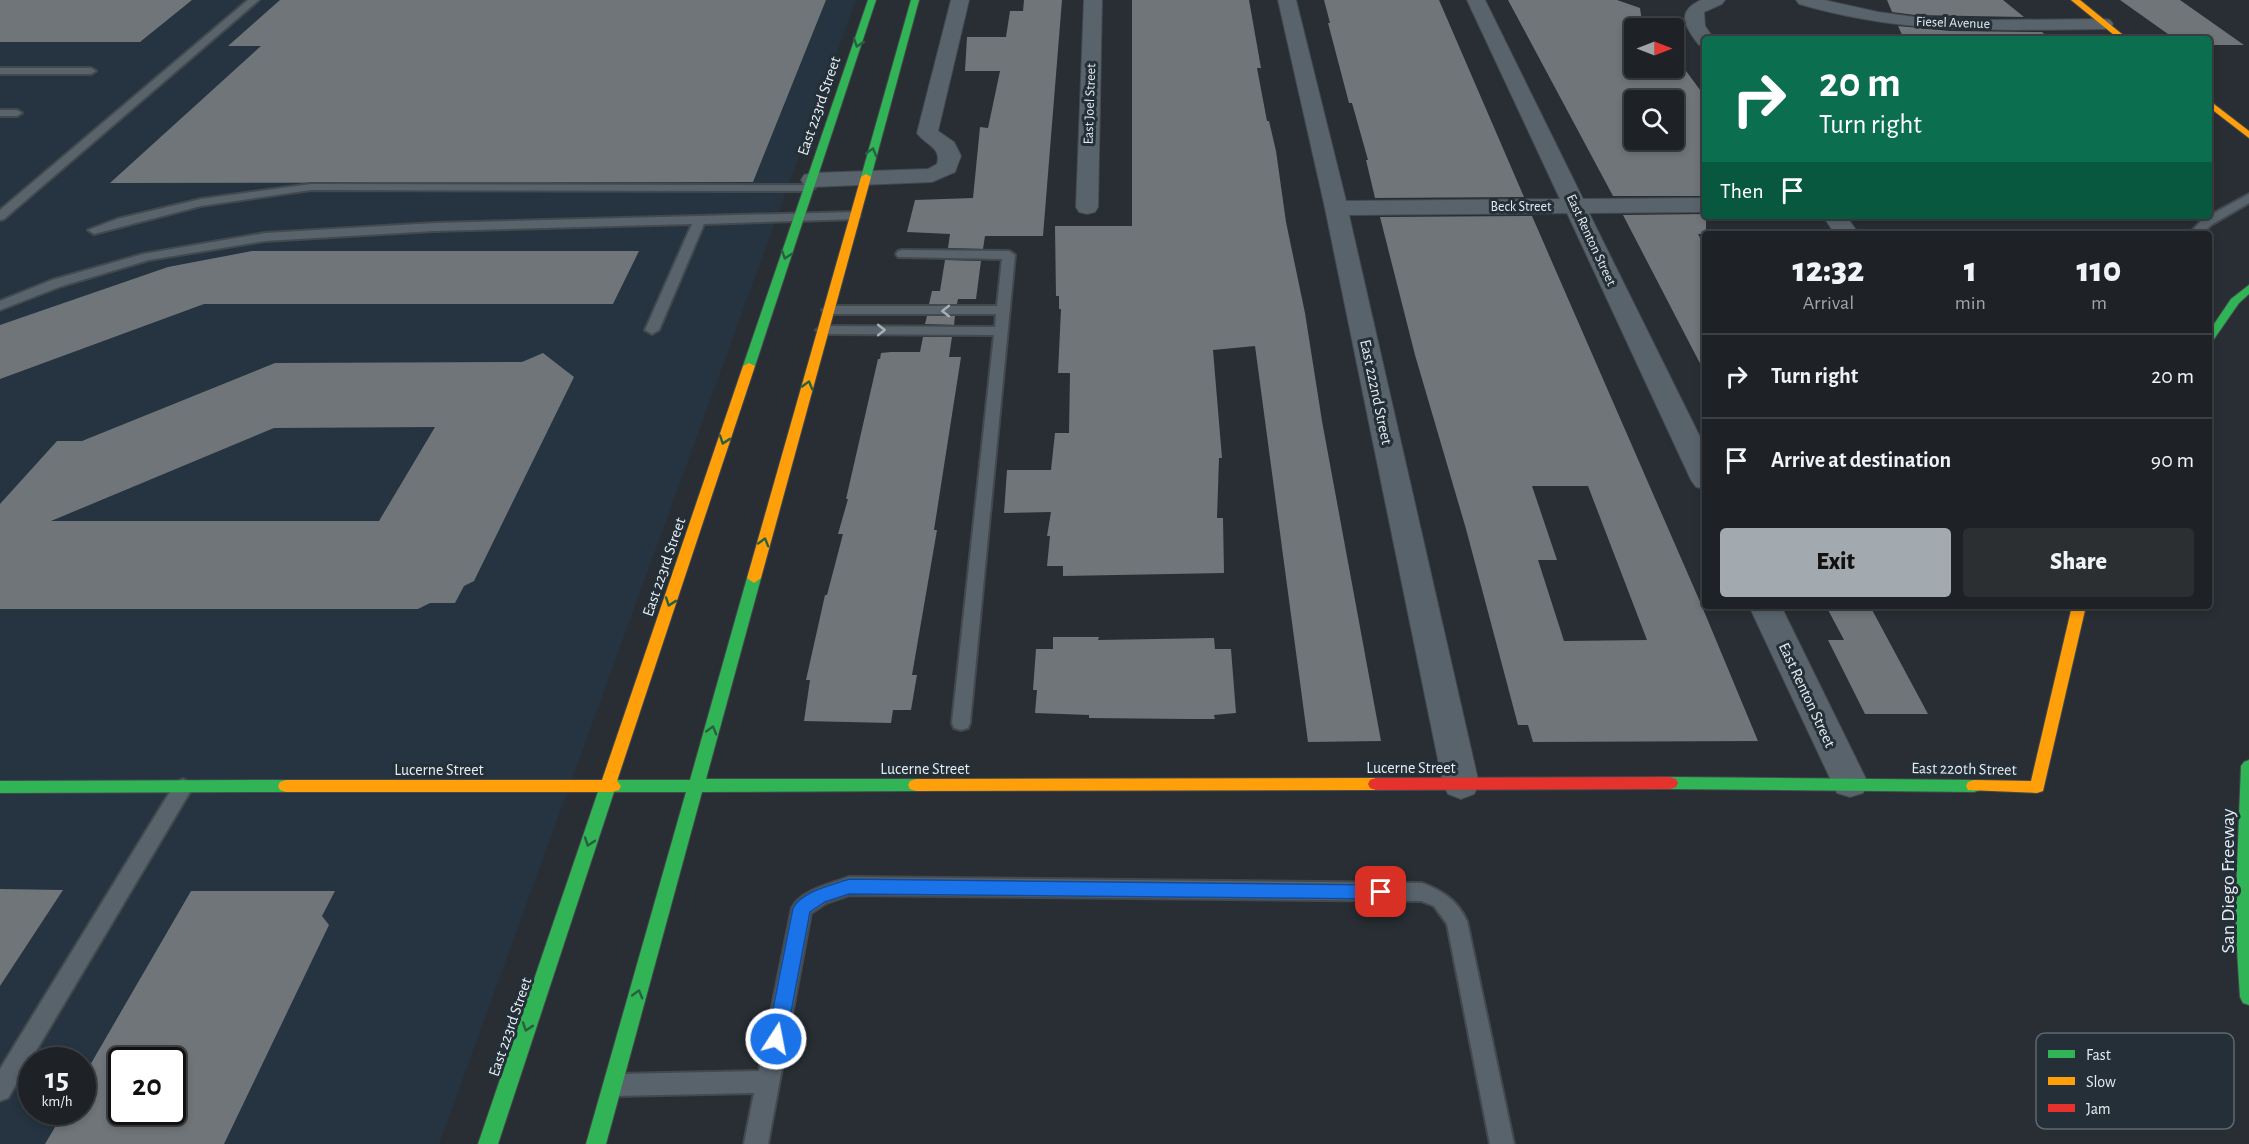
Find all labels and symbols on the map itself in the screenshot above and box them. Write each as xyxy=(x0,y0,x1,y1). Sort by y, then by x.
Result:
street label: Fiesel Avenue xyxy=(1916,15,1990,31)
north arrow xyxy=(1624,18,1684,78)
one-way arrow xyxy=(852,37,865,48)
street label: East 223rd Street xyxy=(795,55,843,157)
street label: East Joel Street xyxy=(1082,63,1098,145)
one-way arrow xyxy=(865,147,877,158)
street label: East Renton Street xyxy=(1564,192,1619,288)
street label: Beck Street xyxy=(1491,200,1552,214)
one-way arrow xyxy=(781,249,794,260)
one-way arrow xyxy=(942,305,951,317)
one-way arrow xyxy=(877,324,886,337)
street label: East 222nd Street xyxy=(1357,338,1395,446)
one-way arrow xyxy=(800,380,813,390)
one-way arrow xyxy=(719,434,732,445)
street label: East 223rd Street xyxy=(640,516,688,618)
one-way arrow xyxy=(757,537,769,548)
one-way arrow xyxy=(664,596,677,607)
street label: East Renton Street xyxy=(1776,640,1838,750)
one-way arrow xyxy=(704,725,717,735)
street label: Lucerne Street xyxy=(1366,760,1456,776)
street label: East 220th Street xyxy=(1911,760,2017,778)
street label: Lucerne Street xyxy=(880,761,970,777)
street label: Lucerne Street xyxy=(394,762,484,778)
street label: San Diego Freeway xyxy=(2218,808,2238,953)
one-way arrow xyxy=(584,836,597,847)
pin xyxy=(1355,866,1406,917)
street label: East 223rd Street xyxy=(486,976,534,1078)
one-way arrow xyxy=(631,989,643,1000)
position arrow xyxy=(744,1007,808,1071)
one-way arrow xyxy=(522,1021,535,1031)
legend xyxy=(2036,1033,2234,1129)
speed limit sign: 20 xyxy=(108,1047,186,1125)
text: Fast xyxy=(2086,1047,2111,1063)
text: Slow xyxy=(2086,1074,2116,1090)
text: Jam xyxy=(2086,1101,2111,1117)

